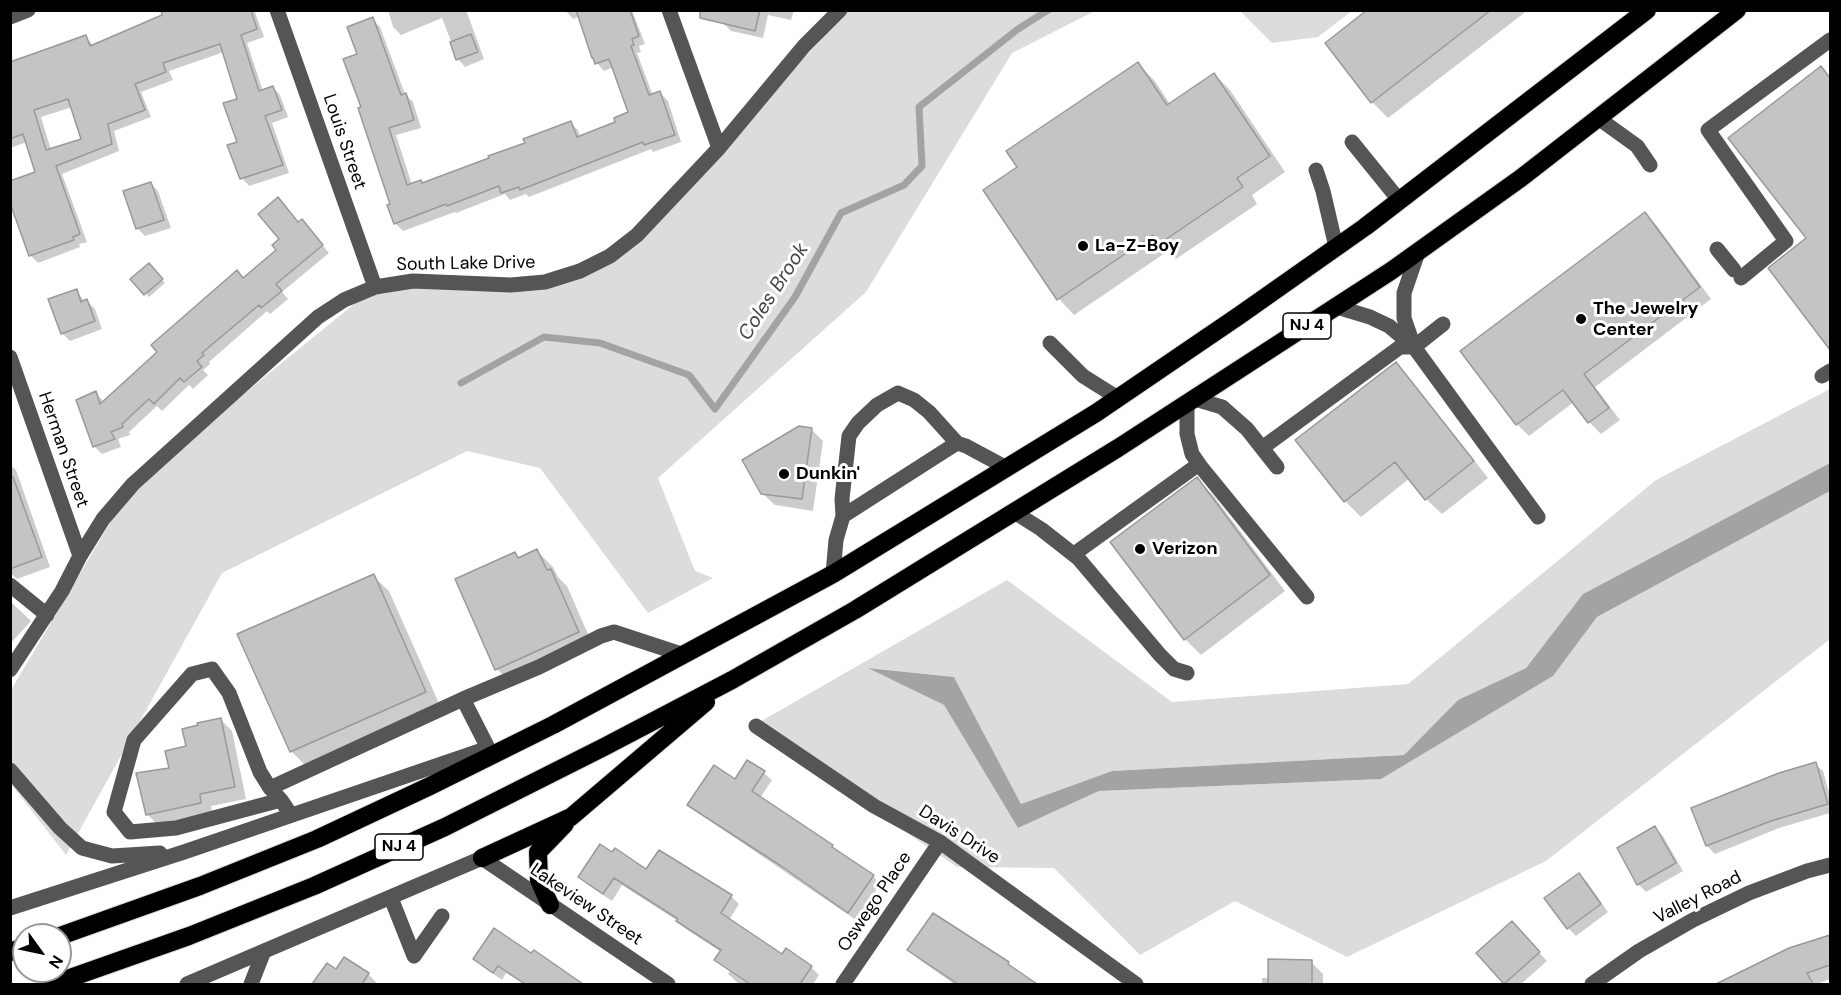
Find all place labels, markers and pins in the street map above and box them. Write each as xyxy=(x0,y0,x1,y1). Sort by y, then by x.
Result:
place label: La-Z-Boy xyxy=(1095,235,1179,257)
marker: La-Z-Boy xyxy=(1076,239,1090,253)
place label: The Jewelry Center xyxy=(1593,298,1698,340)
marker: The Jewelry Center xyxy=(1574,312,1588,326)
place label: Dunkin' xyxy=(796,463,860,485)
marker: Dunkin' xyxy=(777,467,791,481)
place label: Verizon xyxy=(1152,538,1218,560)
marker: Verizon xyxy=(1133,542,1147,556)

